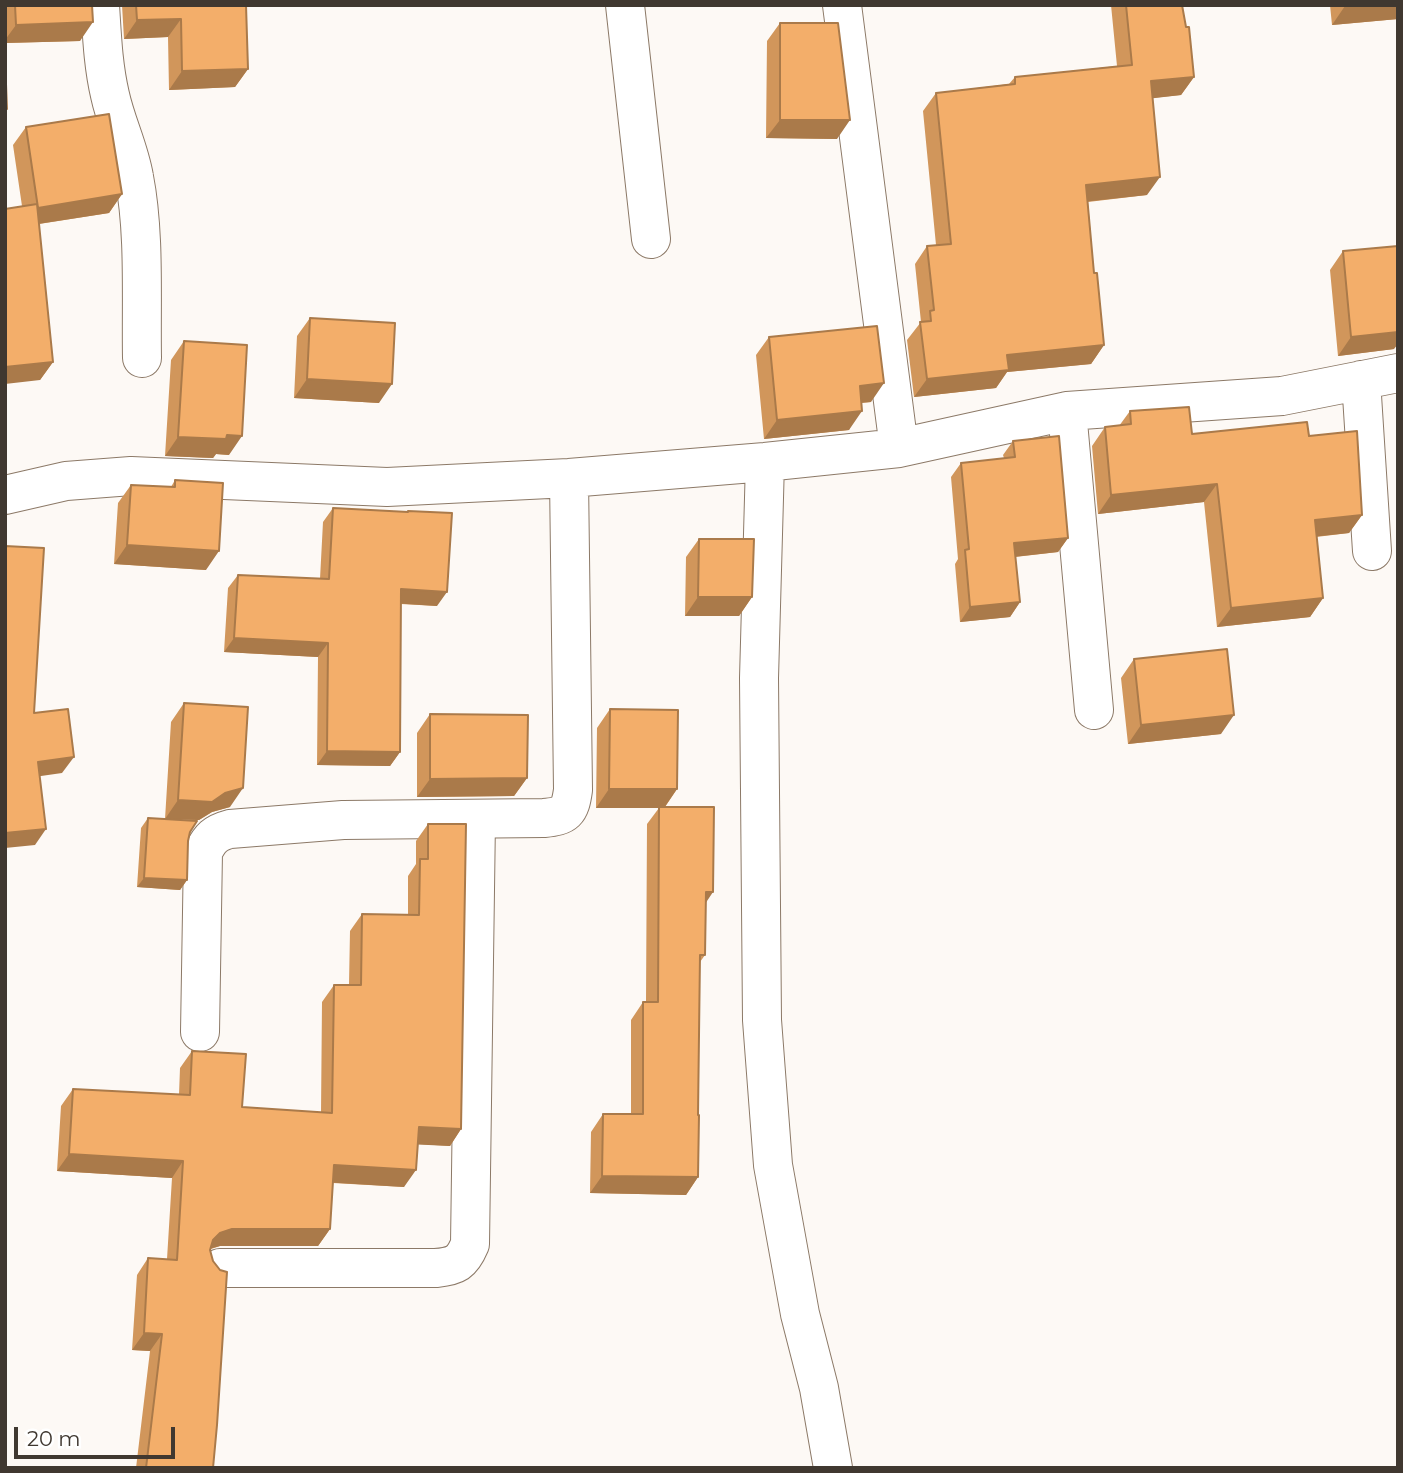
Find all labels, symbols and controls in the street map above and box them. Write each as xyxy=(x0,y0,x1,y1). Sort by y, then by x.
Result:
scale bar xyxy=(18,1414,178,1458)
text: 20 m xyxy=(27,1426,81,1451)

